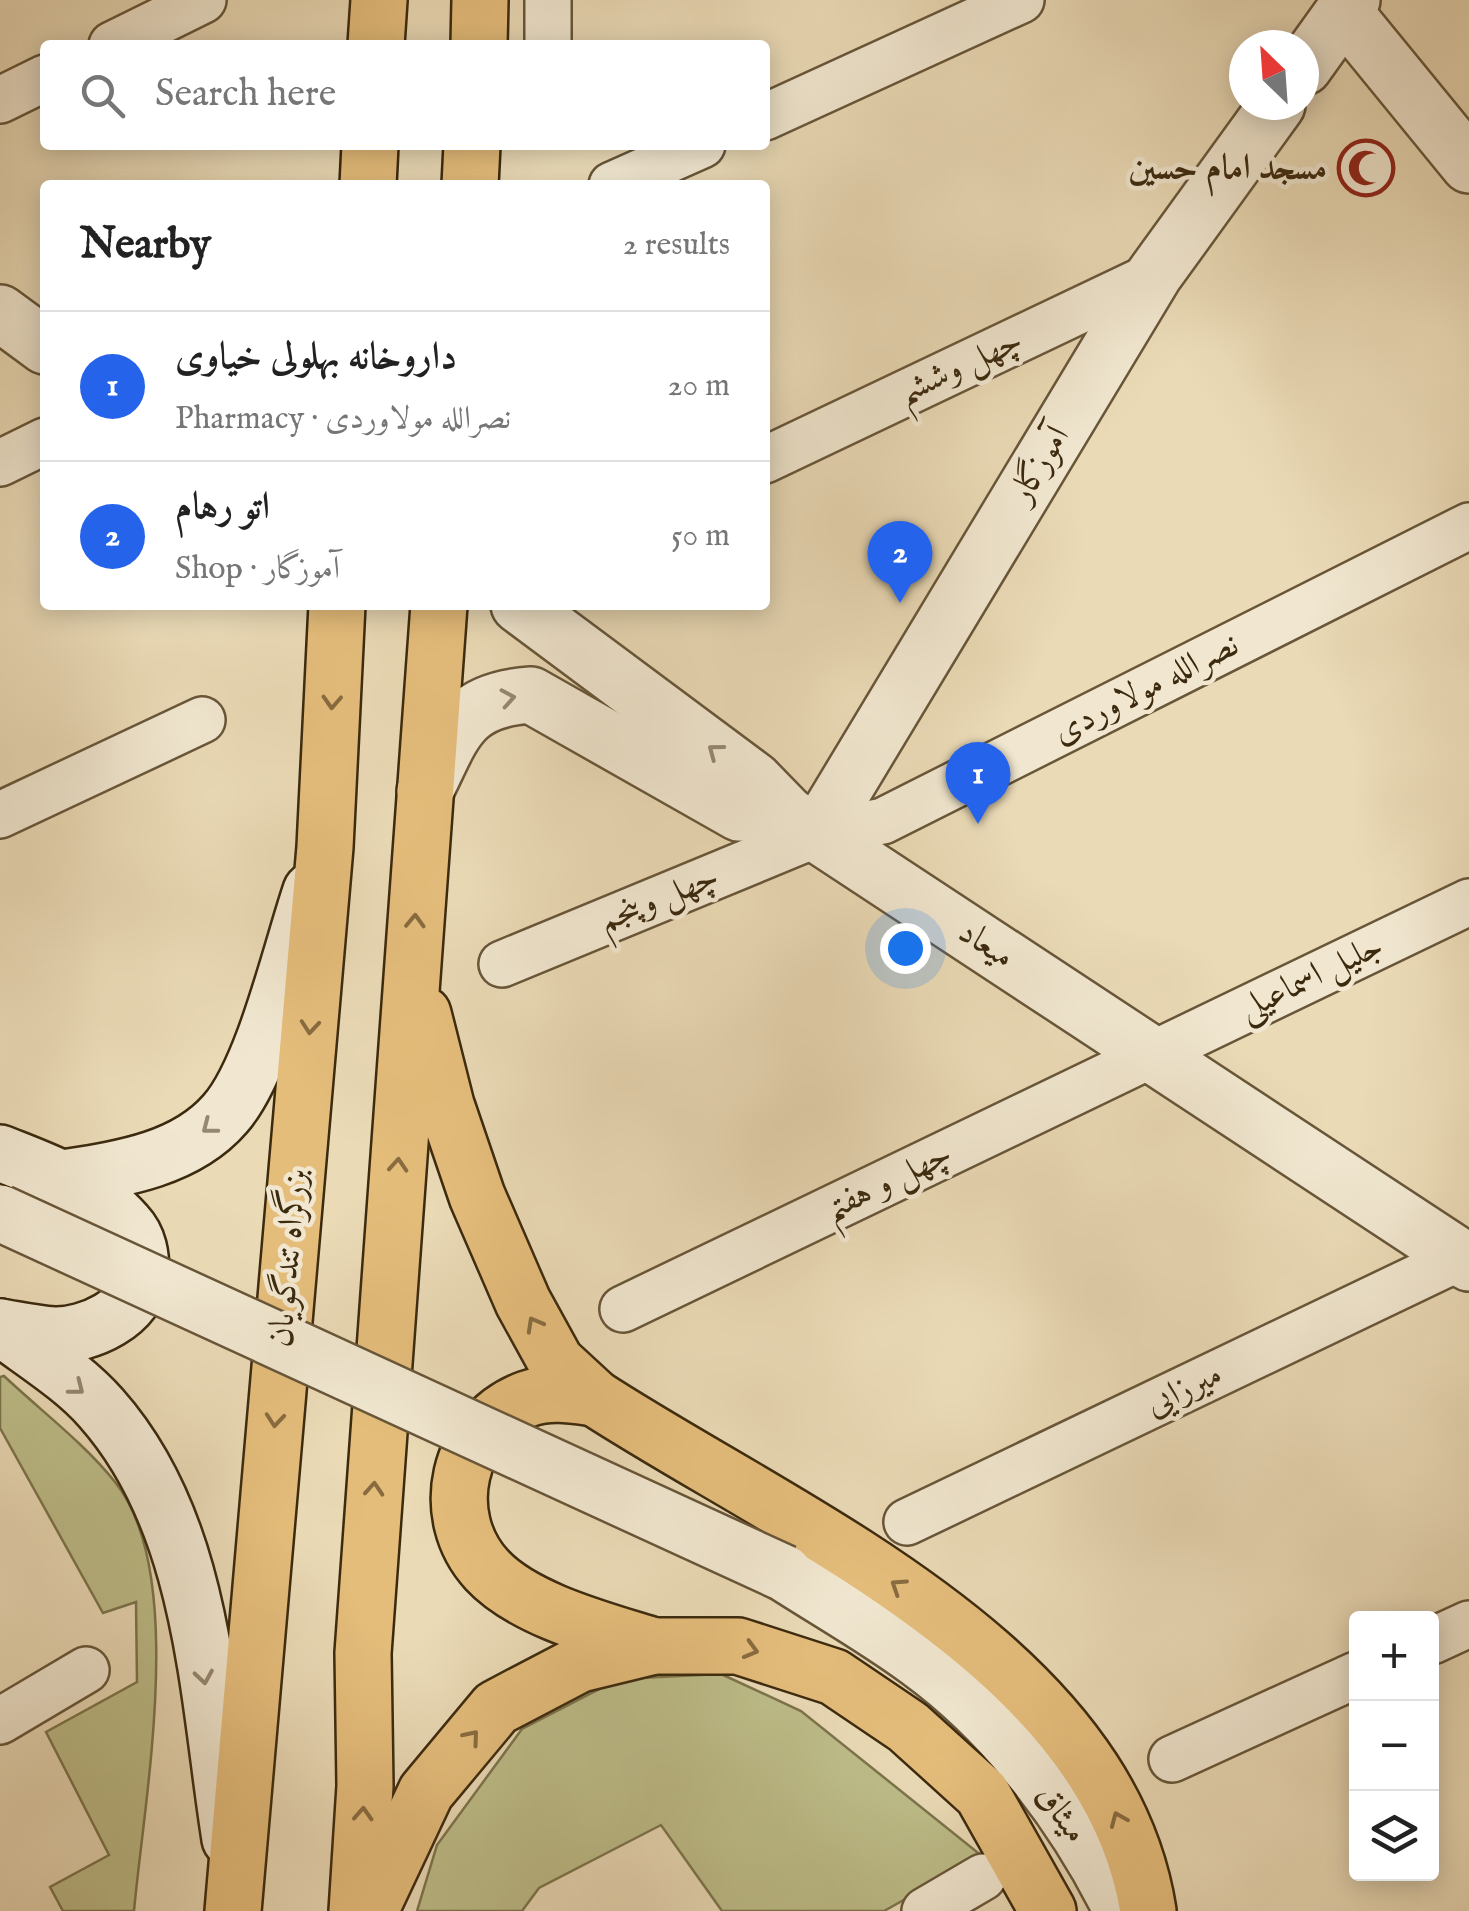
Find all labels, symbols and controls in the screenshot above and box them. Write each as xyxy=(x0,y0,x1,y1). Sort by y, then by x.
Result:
north arrow xyxy=(1229,30,1319,120)
search box xyxy=(40,40,770,150)
icon: search xyxy=(75,68,130,123)
text: Search here xyxy=(155,71,336,119)
mosque icon: مسجد امام حسین xyxy=(1336,138,1396,198)
place label: مسجد امام حسین xyxy=(1129,146,1327,197)
text: Nearby xyxy=(80,219,211,272)
text: 2 results xyxy=(623,225,730,266)
street label: چهل وششم xyxy=(890,318,1034,425)
text: داروخانه بهلولی خیاوی xyxy=(175,334,457,382)
text: 1 xyxy=(107,366,118,407)
text: 20 m xyxy=(668,366,730,407)
text: Pharmacy · نصرالله مولاوردی xyxy=(175,399,511,440)
street label: آموزگار xyxy=(997,414,1082,515)
text: اتو رهام xyxy=(175,484,270,532)
text: 2 xyxy=(105,516,120,557)
text: 50 m xyxy=(671,516,730,557)
pin: 2 xyxy=(868,520,932,603)
text: Shop · آموزگار xyxy=(175,549,340,590)
street label: نصرالله مولاوردی xyxy=(1045,623,1247,755)
one-way arrow xyxy=(499,688,516,710)
one-way arrow xyxy=(322,695,343,711)
pin: 1 xyxy=(946,742,1010,824)
one-way arrow xyxy=(708,745,726,762)
street label: چهل وپنجم xyxy=(592,855,729,951)
street label: میعاد xyxy=(949,910,1023,980)
one-way arrow xyxy=(404,912,425,928)
your location xyxy=(880,923,931,974)
street label: جلیل اسماعیلی xyxy=(1231,924,1391,1032)
one-way arrow xyxy=(299,1019,321,1035)
one-way arrow xyxy=(202,1115,220,1133)
street label: چهل و هفتم xyxy=(817,1132,964,1241)
one-way arrow xyxy=(386,1157,408,1173)
street label: بزرگراه تندگویان xyxy=(257,1167,319,1349)
one-way arrow xyxy=(527,1316,547,1334)
street label: میرزایی xyxy=(1138,1352,1230,1428)
one-way arrow xyxy=(66,1376,84,1394)
one-way arrow xyxy=(265,1412,287,1428)
one-way arrow xyxy=(363,1481,385,1497)
one-way arrow xyxy=(891,1580,909,1599)
map controls xyxy=(1349,1611,1439,1881)
button: + xyxy=(1349,1611,1439,1701)
one-way arrow xyxy=(741,1639,759,1660)
one-way arrow xyxy=(193,1669,214,1685)
button: − xyxy=(1349,1701,1439,1791)
one-way arrow xyxy=(460,1731,478,1749)
street label: میثاق xyxy=(1024,1775,1098,1853)
button: layers xyxy=(1349,1791,1439,1881)
one-way arrow xyxy=(352,1805,373,1821)
one-way arrow xyxy=(1109,1811,1129,1829)

